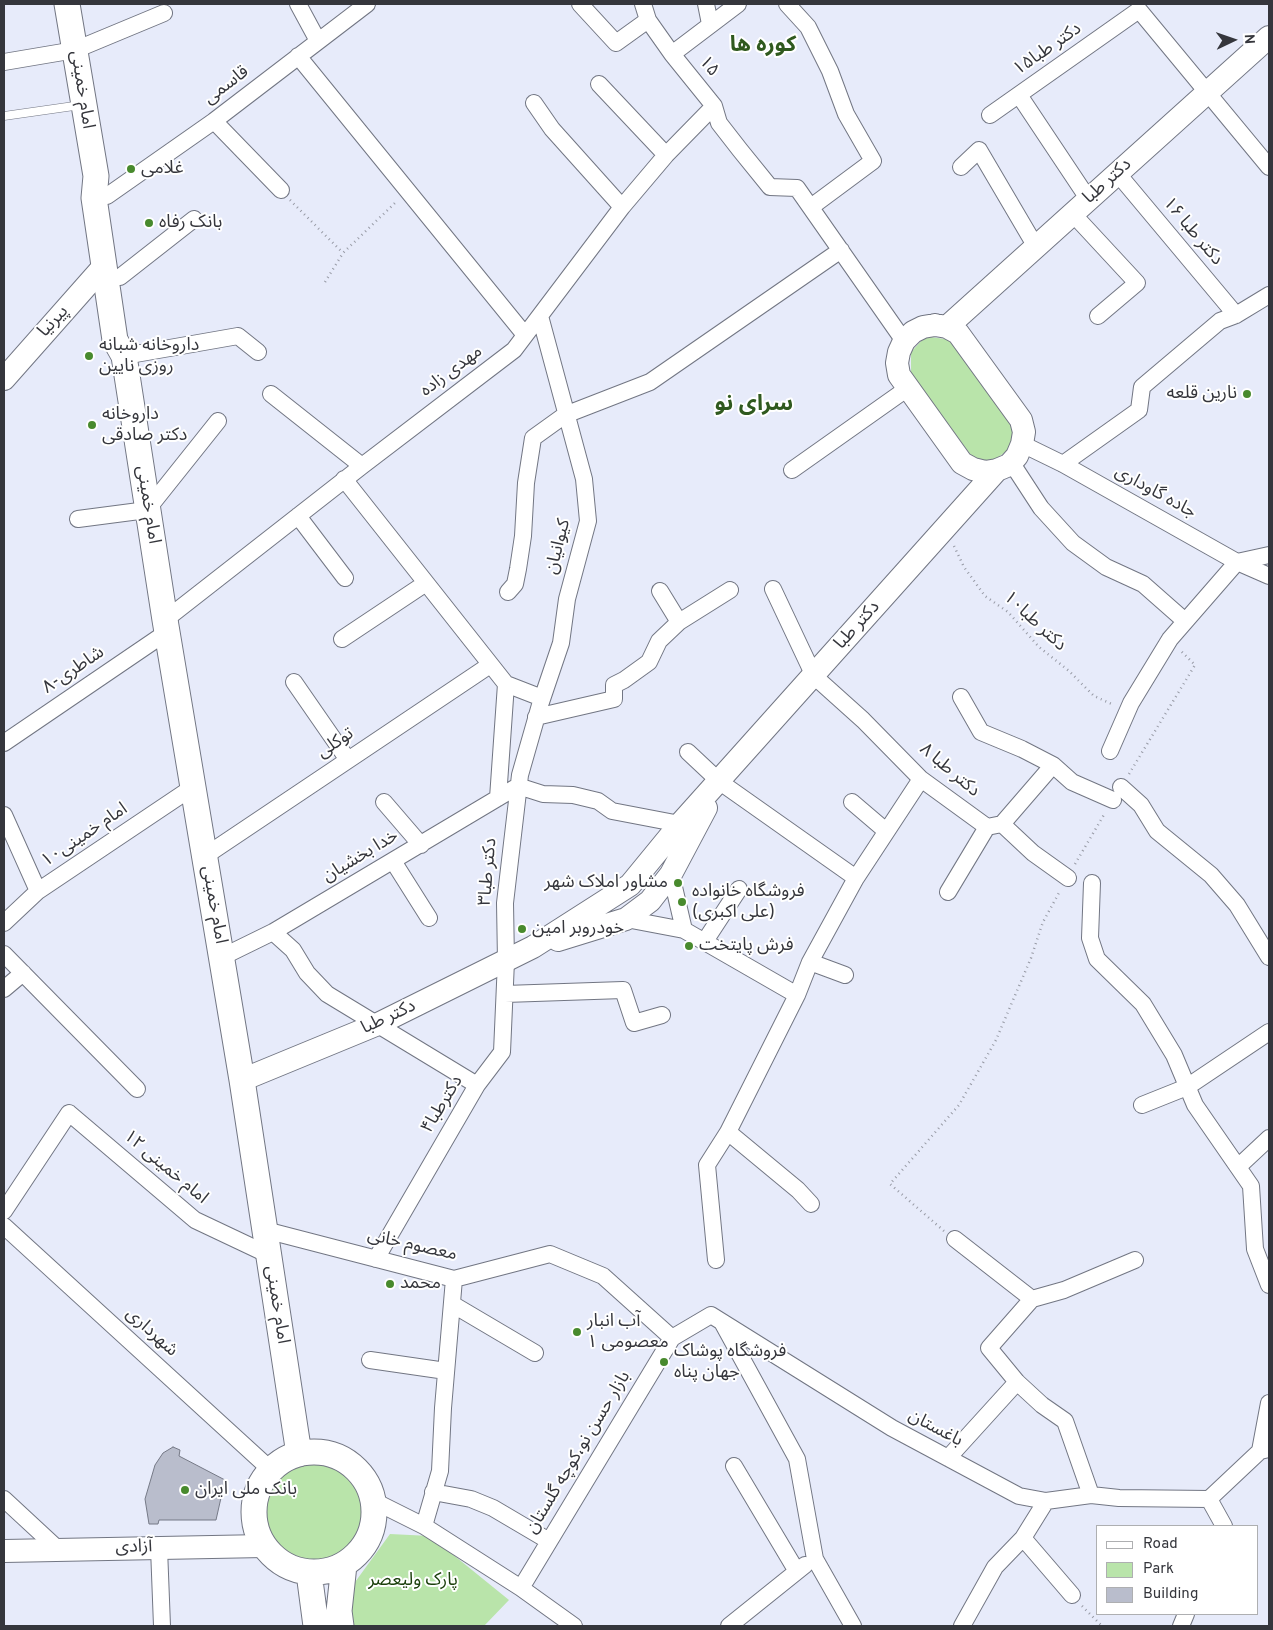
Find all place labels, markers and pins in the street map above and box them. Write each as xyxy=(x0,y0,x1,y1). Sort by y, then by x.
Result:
place label: غلامی xyxy=(141,158,184,180)
marker: غلامی xyxy=(125,163,137,175)
place label: بانک رفاه xyxy=(159,212,222,234)
marker: بانک رفاه xyxy=(143,217,155,229)
place label: داروخانه شبانه روزی نایین xyxy=(99,335,199,378)
marker: داروخانه شبانه روزی نایین xyxy=(83,350,95,362)
place label: نارین قلعه xyxy=(1167,383,1237,405)
marker: نارین قلعه xyxy=(1241,388,1253,400)
place label: داروخانه دکتر صادقی xyxy=(102,404,187,446)
marker: داروخانه دکتر صادقی xyxy=(86,419,98,431)
place label: مشاور املاک شهر xyxy=(544,872,668,894)
marker: مشاور املاک شهر xyxy=(672,877,684,889)
place label: فروشگاه خانواده (علی اکبری) xyxy=(692,881,805,924)
marker: فروشگاه خانواده (علی اکبری) xyxy=(676,896,688,908)
place label: خودروبر امین xyxy=(532,918,624,940)
marker: خودروبر امین xyxy=(516,923,528,935)
place label: فرش پایتخت xyxy=(699,935,793,957)
marker: فرش پایتخت xyxy=(683,940,695,952)
place label: محمد xyxy=(400,1273,441,1295)
marker: محمد xyxy=(384,1278,396,1290)
place label: آب انبار معصومی ۱ xyxy=(587,1311,669,1354)
marker: آب انبار معصومی ۱ xyxy=(571,1326,583,1338)
place label: فروشگاه پوشاک جهان پناه xyxy=(674,1341,786,1384)
marker: فروشگاه پوشاک جهان پناه xyxy=(658,1356,670,1368)
place label: بانک ملی ایران xyxy=(195,1479,297,1501)
marker: بانک ملی ایران xyxy=(179,1484,191,1496)

